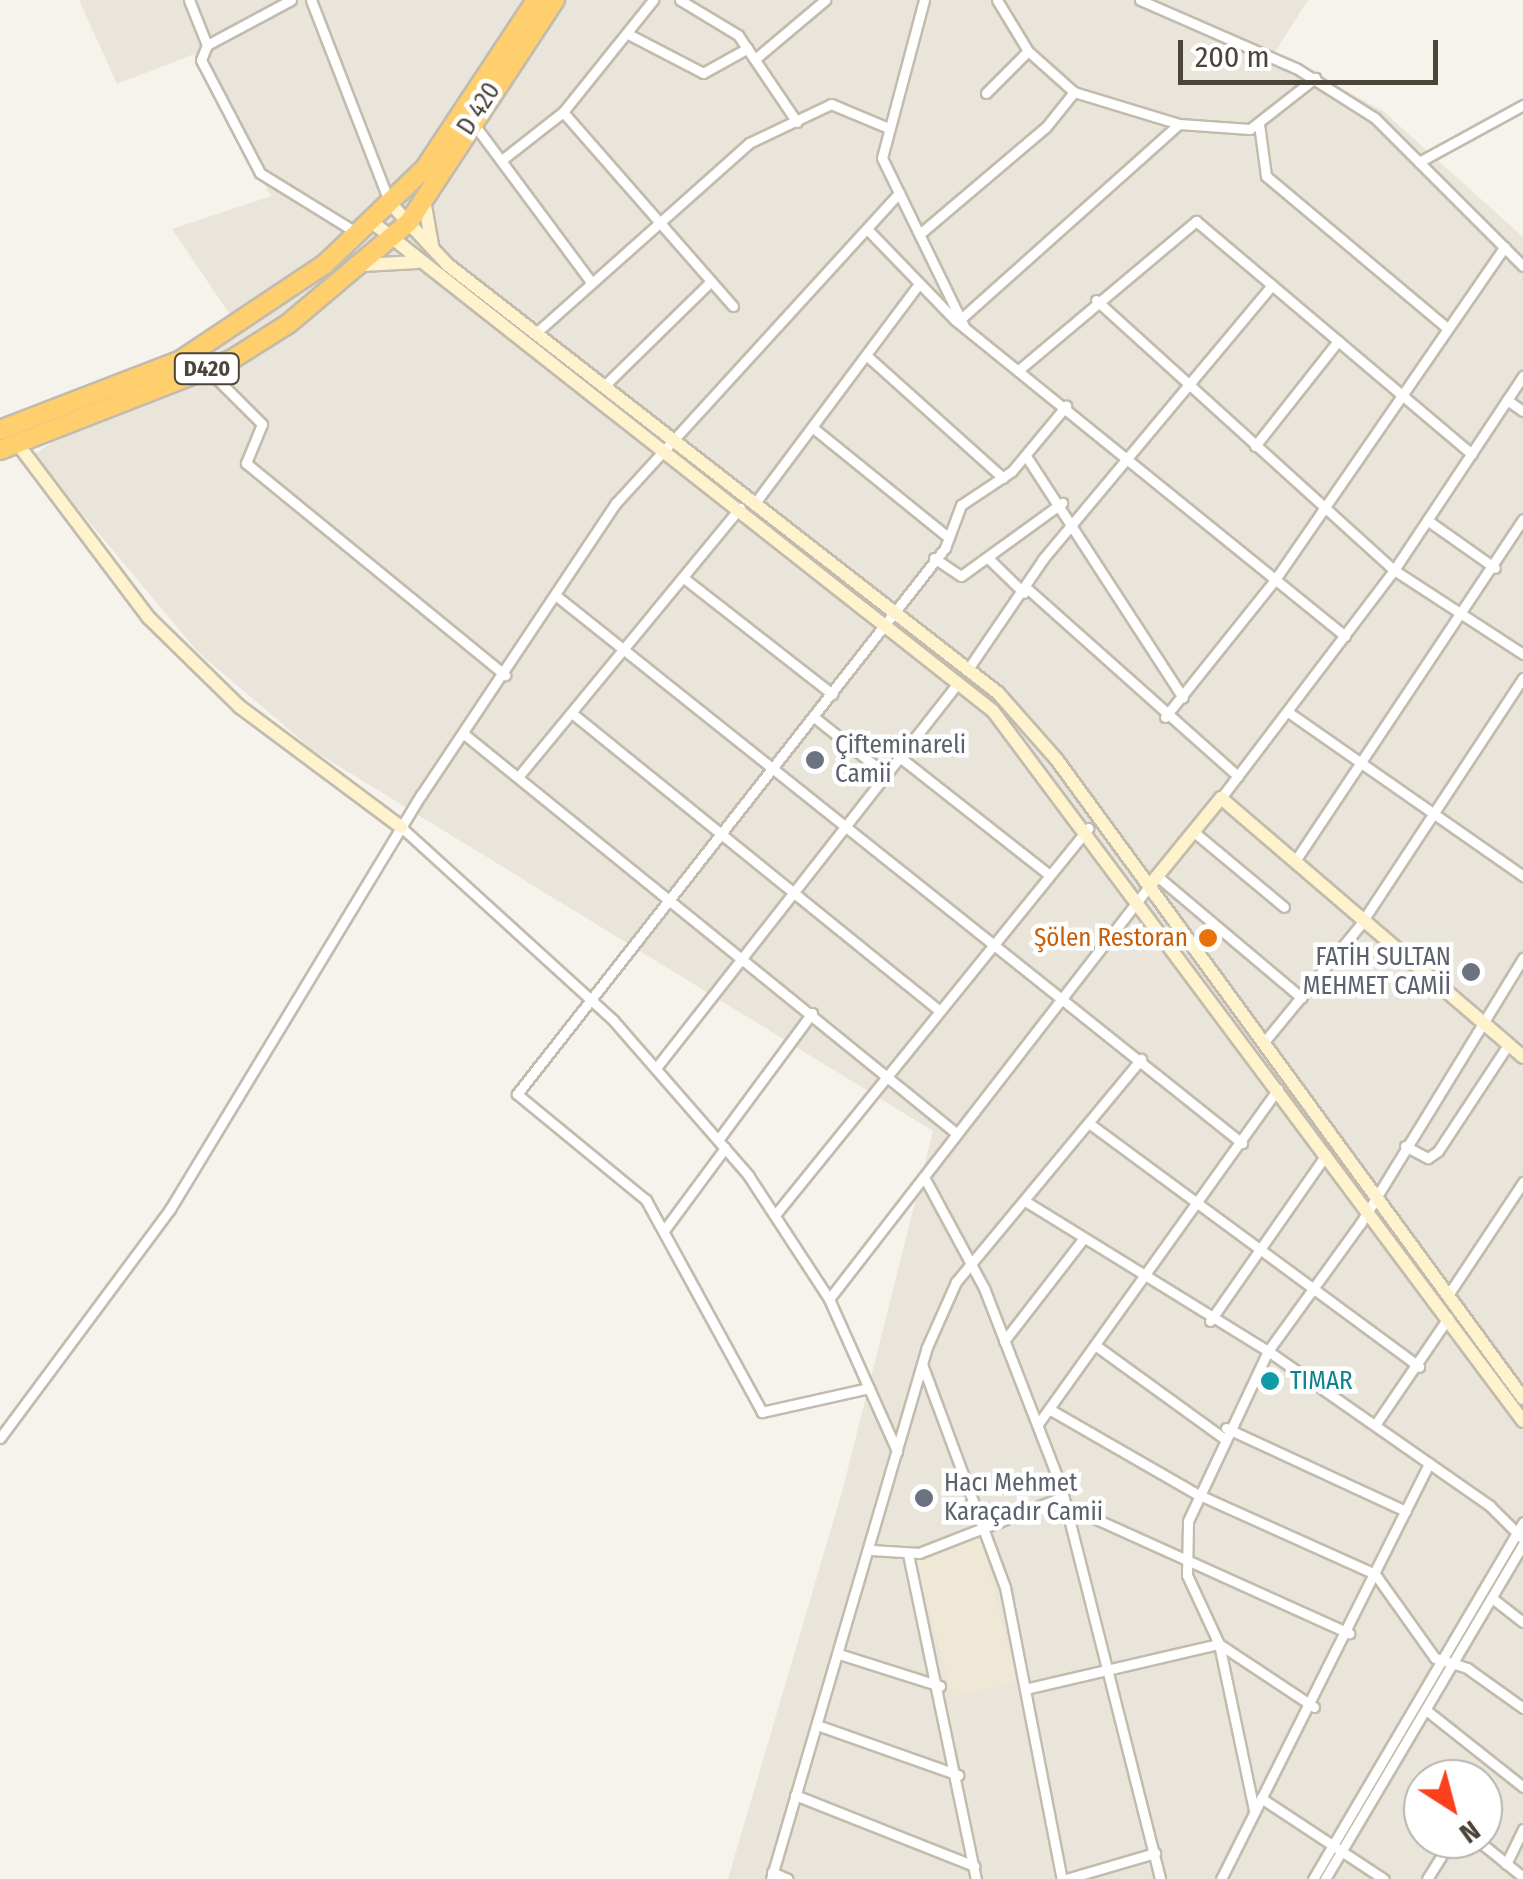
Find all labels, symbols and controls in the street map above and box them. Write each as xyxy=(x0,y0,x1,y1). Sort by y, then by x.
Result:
scale bar xyxy=(1183,20,1443,82)
text: 200 m xyxy=(1195,39,1270,75)
street label: D 420 xyxy=(451,77,507,141)
road number: D420 xyxy=(172,352,242,386)
place label: Çifteminareli Camii xyxy=(835,731,966,790)
marker: Çifteminareli Camii xyxy=(804,749,826,771)
place label: Şölen Restoran xyxy=(1034,923,1188,953)
marker: Şölen Restoran xyxy=(1197,927,1219,949)
place label: FATİH SULTAN MEHMET CAMİİ xyxy=(1303,943,1451,1002)
marker: FATİH SULTAN MEHMET CAMİİ xyxy=(1460,961,1482,983)
place label: TIMAR xyxy=(1290,1366,1353,1396)
marker: TIMAR xyxy=(1259,1370,1281,1392)
place label: Hacı Mehmet Karaçadır Camii xyxy=(944,1469,1103,1528)
marker: Hacı Mehmet Karaçadır Camii xyxy=(913,1487,935,1509)
north arrow xyxy=(1403,1759,1503,1859)
text: N xyxy=(1453,1814,1486,1850)

